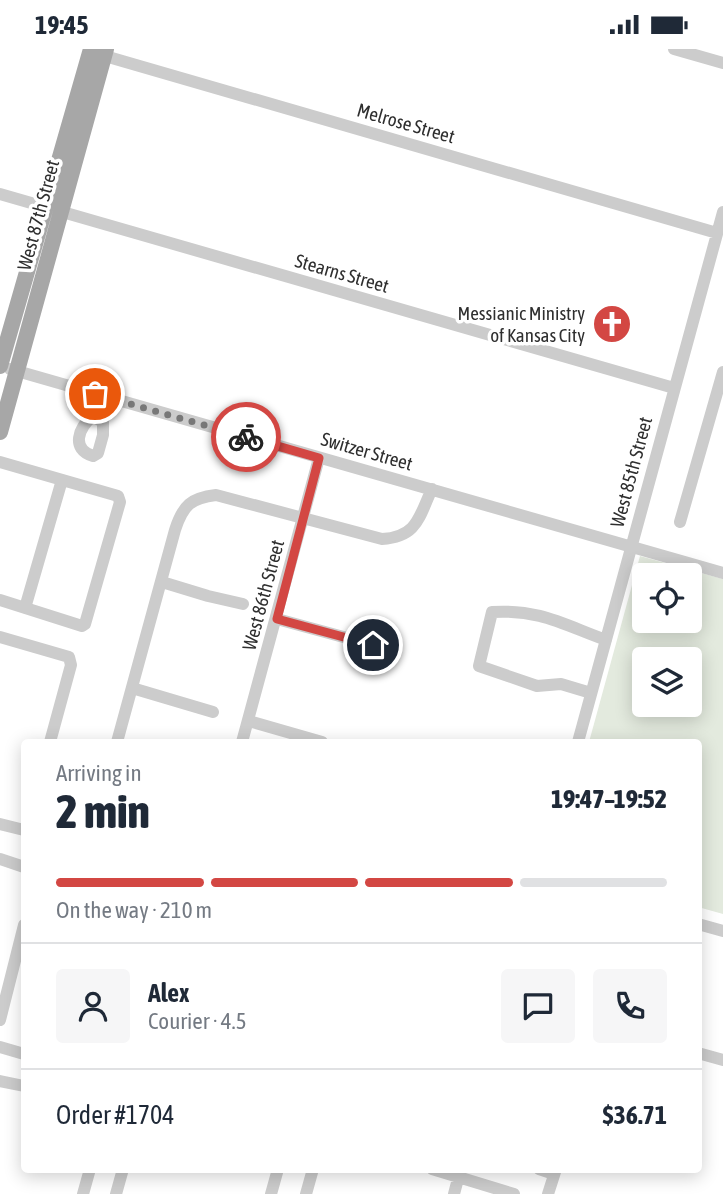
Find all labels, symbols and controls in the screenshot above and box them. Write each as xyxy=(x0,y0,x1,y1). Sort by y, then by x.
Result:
text: 19:45 xyxy=(35,10,89,40)
street label: Melrose Street xyxy=(355,99,457,147)
street label: West 87th Street xyxy=(13,157,63,273)
street label: Stearns Street xyxy=(293,249,391,297)
place label: Messianic Ministry of Kansas City xyxy=(458,302,585,346)
church icon: Messianic Ministry of Kansas City xyxy=(591,303,633,345)
pin xyxy=(65,364,125,424)
icon: bag xyxy=(76,375,114,413)
courier xyxy=(211,402,281,472)
street label: West 85th Street xyxy=(606,414,656,530)
icon: bike xyxy=(227,418,265,456)
street label: Switzer Street xyxy=(319,427,415,475)
street label: West 86th Street xyxy=(238,537,288,653)
map controls xyxy=(632,563,702,717)
button: locate xyxy=(632,563,702,633)
pin xyxy=(343,615,403,675)
icon: home xyxy=(354,626,392,664)
button: layers xyxy=(632,647,702,717)
text: Arriving in xyxy=(56,760,142,786)
text: 19:47–19:52 xyxy=(551,784,667,814)
text: 2 min xyxy=(56,785,150,838)
text: On the way · 210 m xyxy=(56,897,212,923)
button: person xyxy=(56,969,130,1043)
button: chat xyxy=(501,969,575,1043)
button: phone xyxy=(593,969,667,1043)
text: Alex xyxy=(148,978,189,1008)
text: Courier · 4.5 xyxy=(148,1008,247,1034)
text: Order #1704 xyxy=(56,1100,175,1130)
text: $36.71 xyxy=(603,1100,667,1130)

